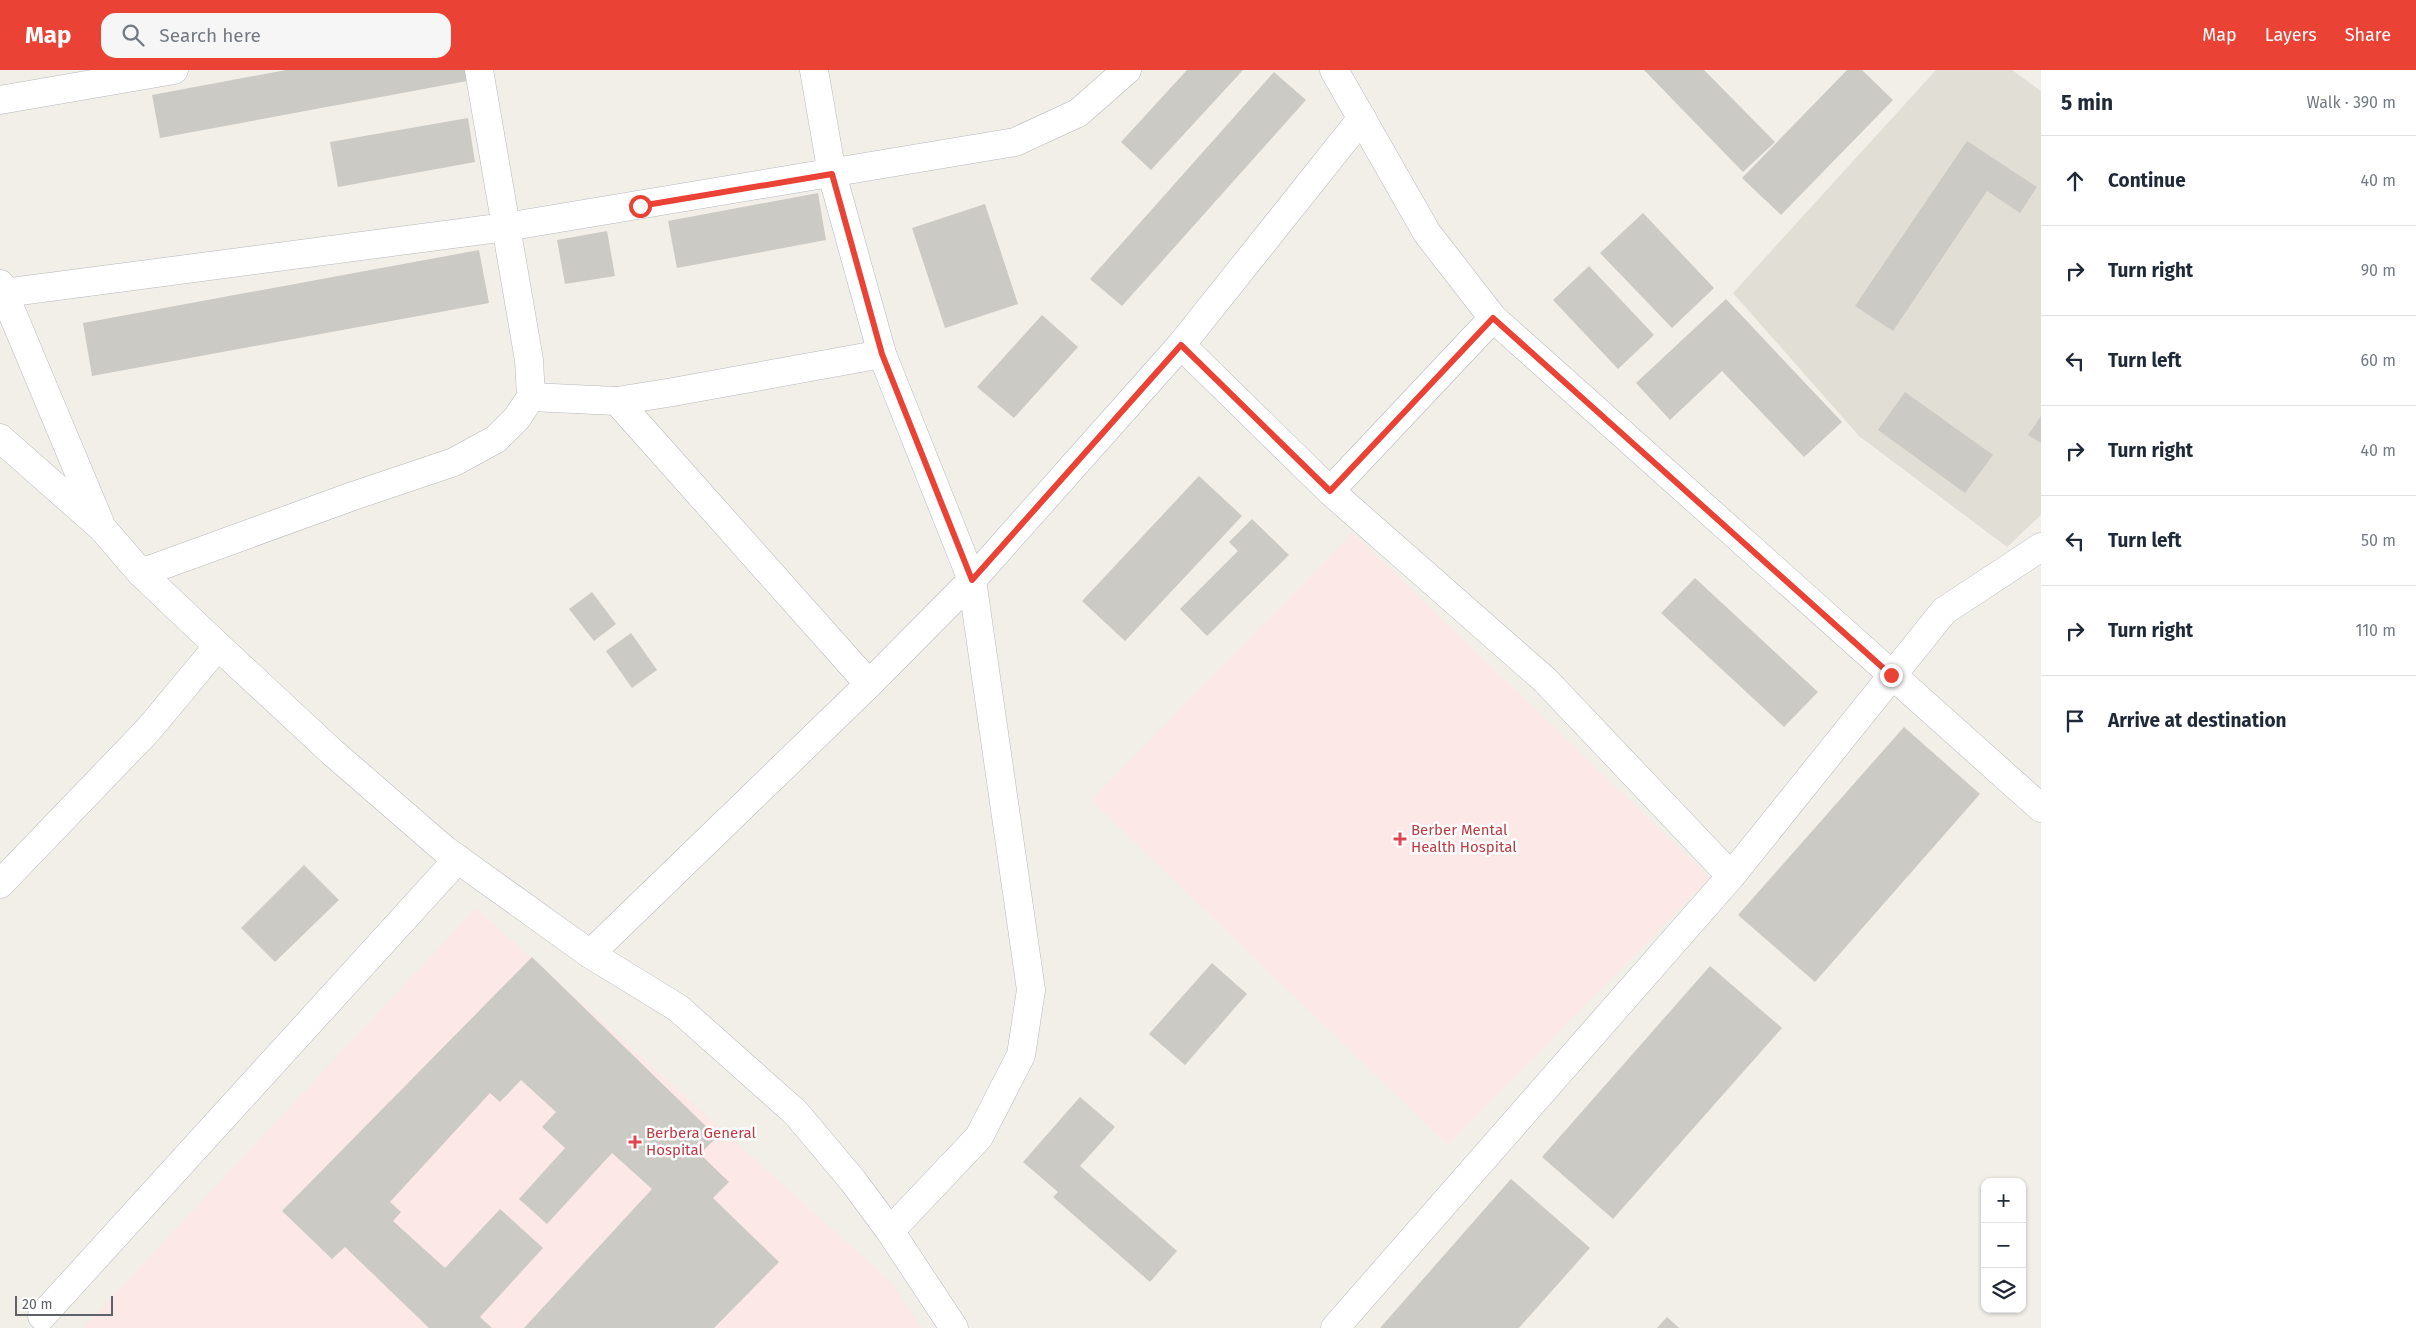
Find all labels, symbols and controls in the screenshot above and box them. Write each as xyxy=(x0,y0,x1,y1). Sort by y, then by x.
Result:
search box xyxy=(101,13,451,58)
text: Map xyxy=(25,21,71,49)
icon: search xyxy=(119,21,147,49)
text: Search here xyxy=(159,24,261,47)
text: Map xyxy=(2202,24,2237,46)
text: Layers xyxy=(2265,24,2317,46)
text: Share xyxy=(2345,24,2391,46)
text: 5 min xyxy=(2061,90,2113,116)
text: Walk · 390 m xyxy=(2306,93,2396,112)
icon: ahead xyxy=(2061,167,2089,195)
text: Continue xyxy=(2108,169,2186,192)
text: 40 m xyxy=(2361,171,2396,190)
route start xyxy=(629,195,652,218)
icon: right xyxy=(2061,257,2089,285)
text: Turn right xyxy=(2108,259,2193,282)
text: 90 m xyxy=(2361,261,2396,280)
icon: left xyxy=(2061,347,2089,375)
text: Turn left xyxy=(2108,349,2182,372)
text: 60 m xyxy=(2361,351,2396,370)
icon: right xyxy=(2061,437,2089,465)
text: Turn right xyxy=(2108,439,2193,462)
text: 40 m xyxy=(2361,441,2396,460)
icon: left xyxy=(2061,527,2089,555)
text: Turn left xyxy=(2108,529,2182,552)
text: 50 m xyxy=(2361,531,2396,550)
icon: right xyxy=(2061,617,2089,645)
text: Turn right xyxy=(2108,619,2193,642)
text: 110 m xyxy=(2355,621,2396,640)
route end xyxy=(1880,664,1903,687)
icon: arrive xyxy=(2061,707,2089,735)
text: Arrive at destination xyxy=(2108,709,2287,732)
place label: Berber Mental Health Hospital xyxy=(1411,821,1517,856)
marker: Berber Mental Health Hospital xyxy=(1393,832,1407,846)
place label: Berbera General Hospital xyxy=(646,1124,756,1159)
marker: Berbera General Hospital xyxy=(628,1135,642,1149)
map controls xyxy=(1981,1178,2026,1313)
button: + xyxy=(1981,1178,2026,1223)
button: − xyxy=(1981,1223,2026,1268)
button: layers xyxy=(1981,1268,2026,1313)
scale bar xyxy=(15,1293,112,1316)
text: 20 m xyxy=(22,1296,52,1313)

